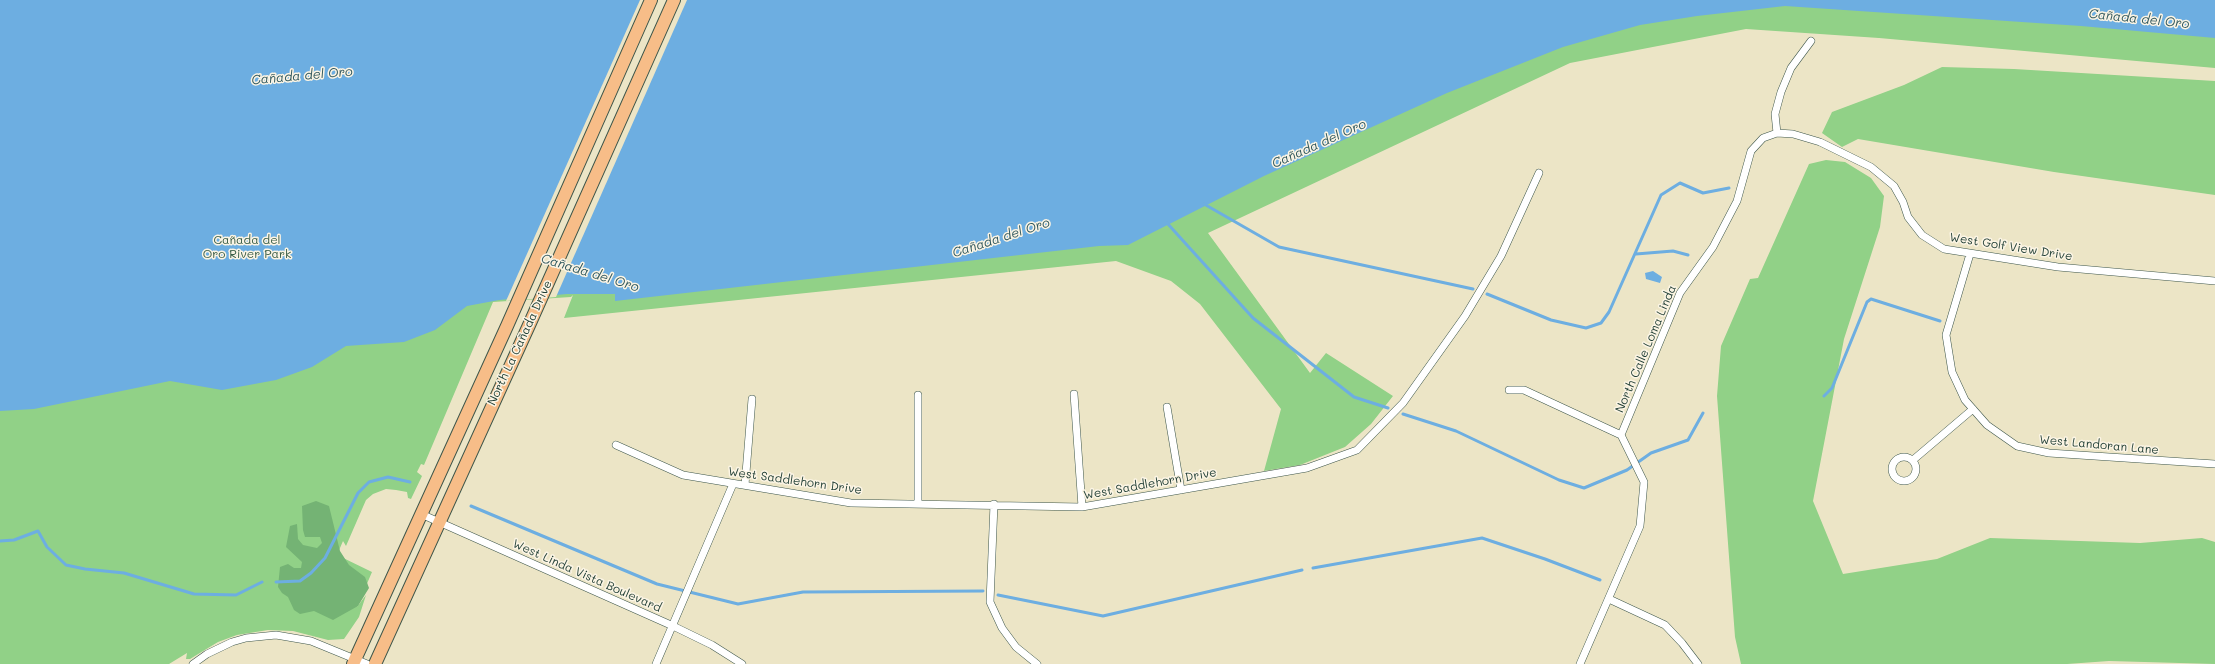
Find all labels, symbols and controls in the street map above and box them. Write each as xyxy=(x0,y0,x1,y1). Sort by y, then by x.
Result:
water label: Cañada del Oro xyxy=(2088,6,2190,32)
water label: Cañada del Oro xyxy=(251,64,353,88)
water label: Cañada del Oro xyxy=(1269,116,1369,172)
water label: Cañada del Oro xyxy=(950,215,1052,261)
street label: West Golf View Drive xyxy=(1949,230,2073,264)
park label: Cañada del Oro River Park xyxy=(203,233,291,261)
water label: Cañada del Oro xyxy=(539,251,641,295)
street label: North La Cañada Drive xyxy=(485,278,555,408)
street label: North Calle Loma Linda xyxy=(1613,283,1679,415)
street label: West Landoran Lane xyxy=(2039,433,2159,457)
street label: West Saddlehorn Drive xyxy=(727,464,863,498)
street label: West Saddlehorn Drive xyxy=(1082,465,1218,503)
street label: West Linda Vista Boulevard xyxy=(510,537,664,615)

